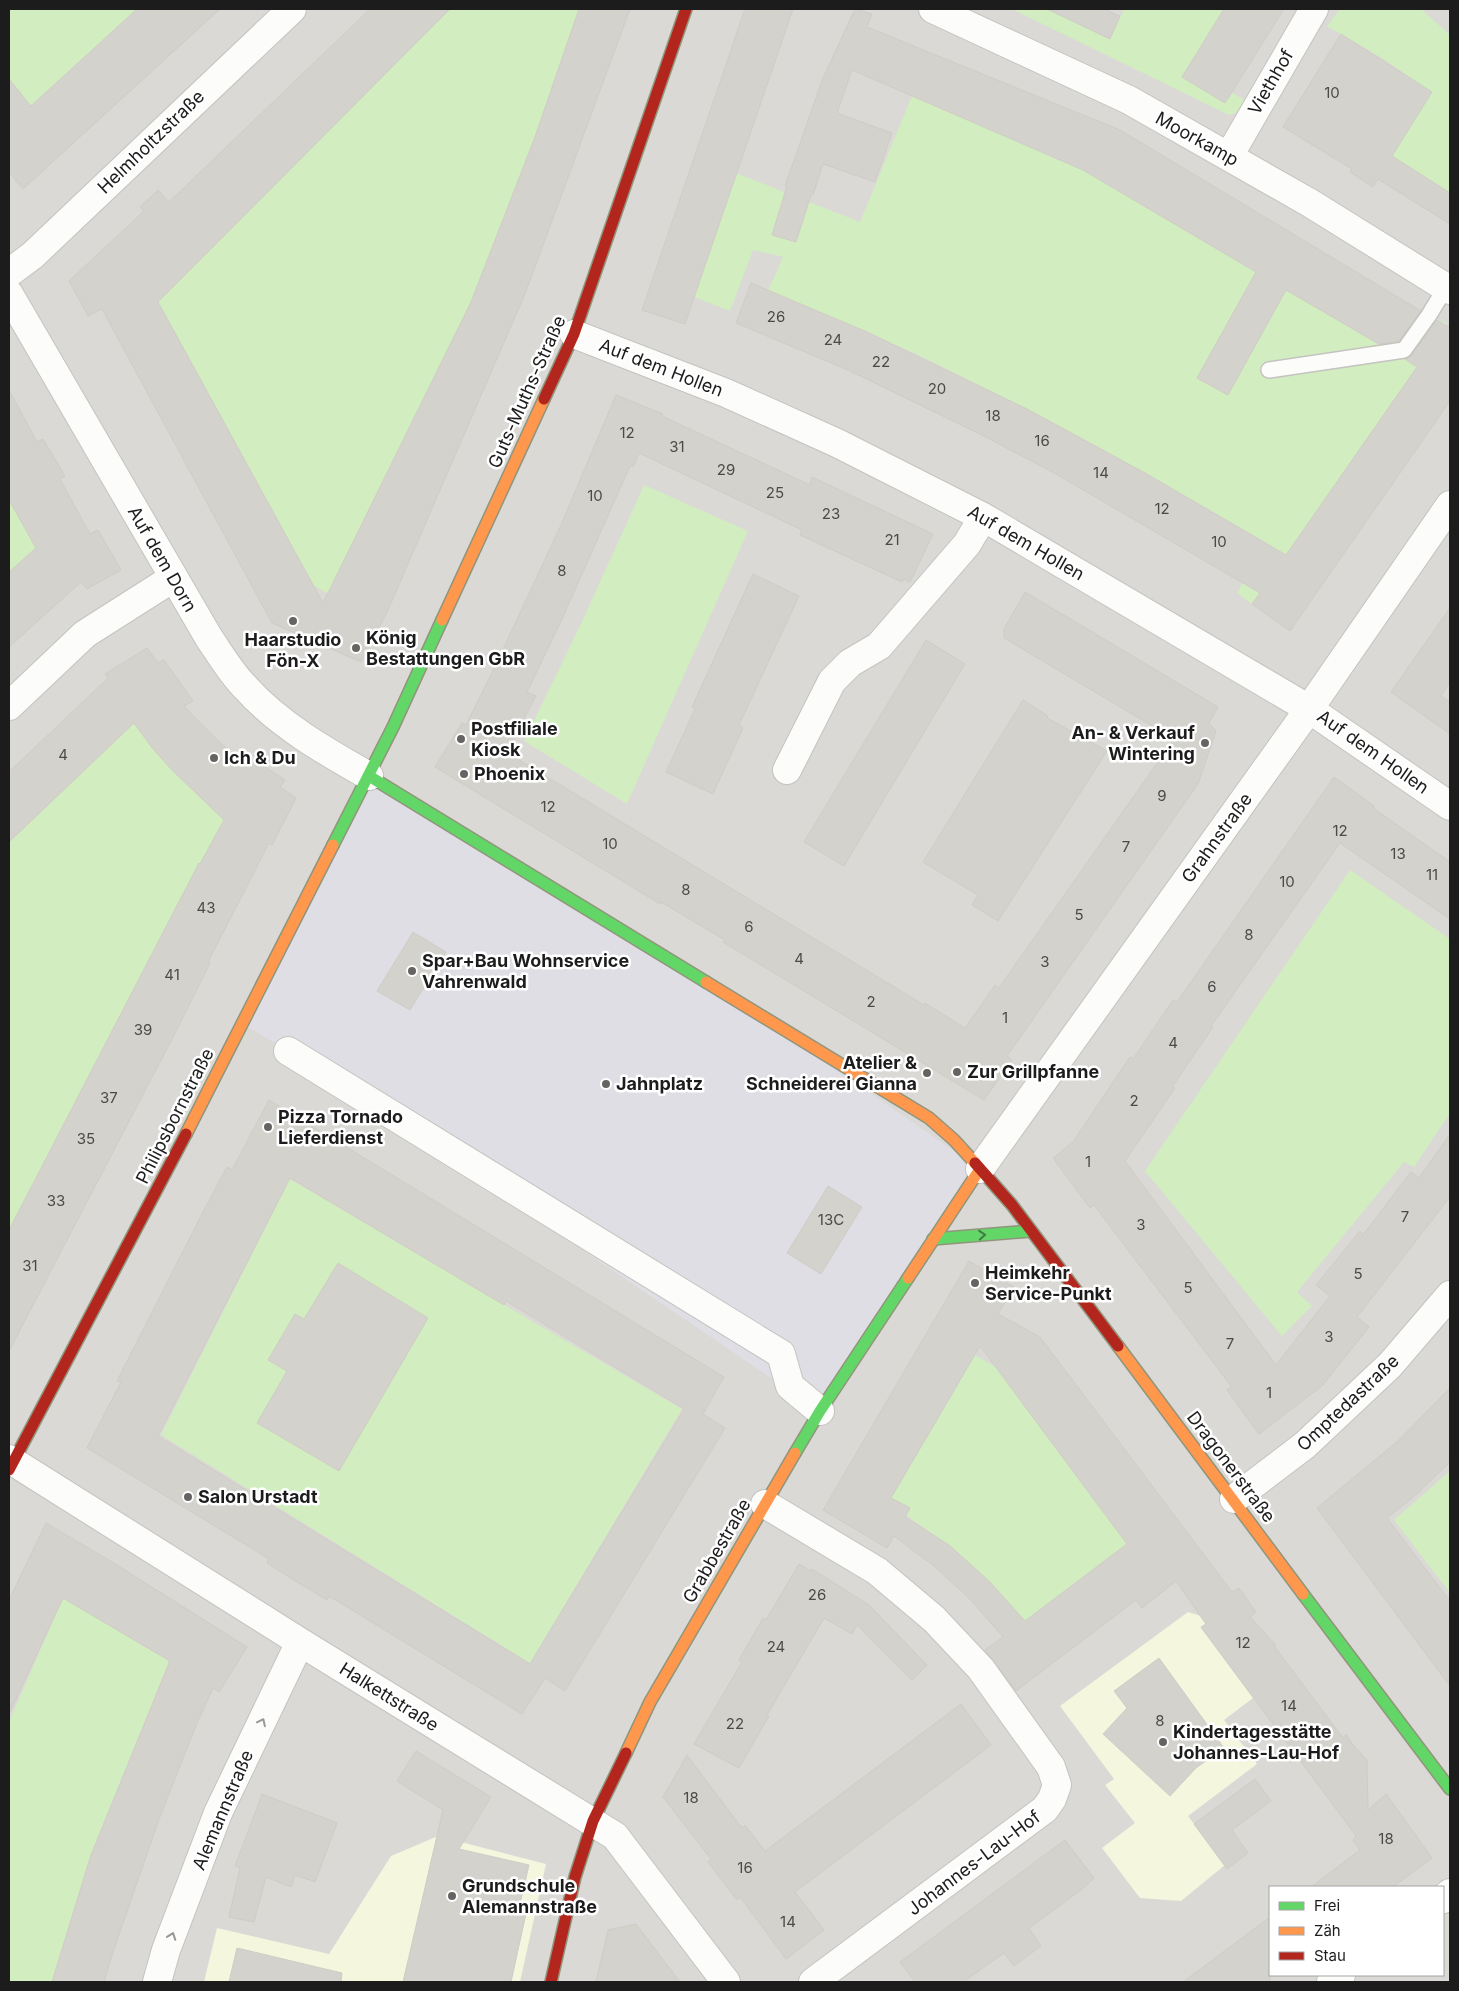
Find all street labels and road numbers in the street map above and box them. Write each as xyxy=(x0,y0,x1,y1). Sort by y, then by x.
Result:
street label: Viethhof xyxy=(1243,45,1298,118)
street label: Helmholtzstraße xyxy=(93,86,208,198)
street label: Moorkamp xyxy=(1152,107,1242,170)
street label: Guts-Muths-Straße xyxy=(483,312,570,471)
street label: Auf dem Hollen xyxy=(596,334,726,401)
street label: Auf dem Hollen xyxy=(964,501,1088,584)
street label: Auf dem Dorn xyxy=(124,502,201,615)
street label: Auf dem Hollen xyxy=(1314,705,1433,798)
street label: Grahnstraße xyxy=(1177,789,1256,887)
street label: Philipsbornstraße xyxy=(131,1045,218,1187)
street label: Omptedastraße xyxy=(1292,1350,1403,1455)
street label: Dragonerstraße xyxy=(1183,1407,1280,1526)
street label: Grabbestraße xyxy=(678,1495,755,1607)
street label: Halkettstraße xyxy=(336,1658,443,1735)
street label: Alemannstraße xyxy=(188,1747,257,1873)
street label: Johannes-Lau-Hof xyxy=(903,1806,1044,1919)

